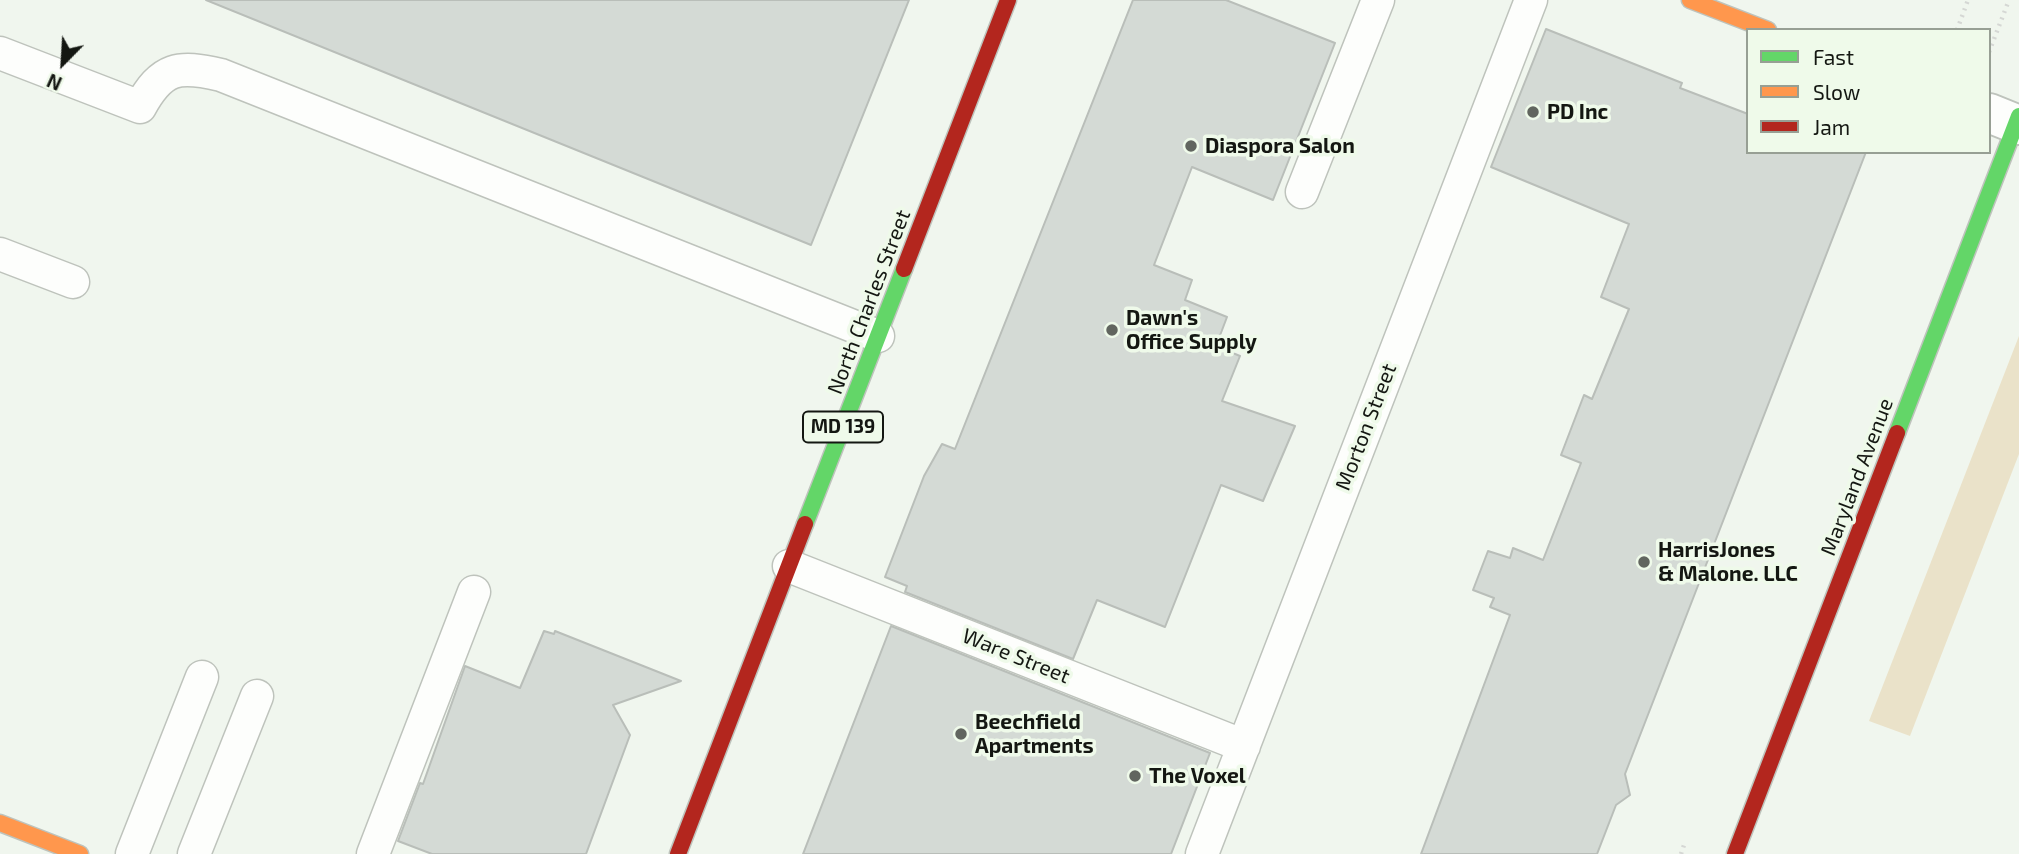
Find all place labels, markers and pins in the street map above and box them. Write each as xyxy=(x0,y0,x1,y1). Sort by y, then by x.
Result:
place label: PD Inc xyxy=(1547,99,1608,125)
marker: PD Inc xyxy=(1525,104,1541,120)
place label: Diaspora Salon xyxy=(1205,133,1355,159)
marker: Diaspora Salon xyxy=(1183,138,1199,154)
place label: Dawn's Office Supply xyxy=(1126,305,1257,355)
marker: Dawn's Office Supply xyxy=(1104,322,1120,338)
place label: HarrisJones & Malone. LLC xyxy=(1658,537,1798,587)
marker: HarrisJones & Malone. LLC xyxy=(1636,554,1652,570)
place label: Beechfield Apartments xyxy=(975,709,1094,759)
marker: Beechfield Apartments xyxy=(953,726,969,742)
place label: The Voxel xyxy=(1149,763,1246,789)
marker: The Voxel xyxy=(1127,768,1143,784)

